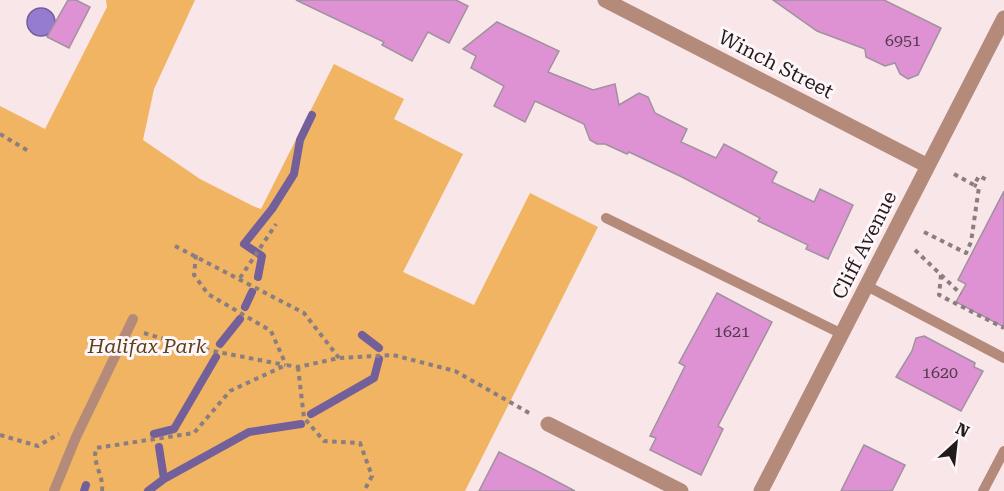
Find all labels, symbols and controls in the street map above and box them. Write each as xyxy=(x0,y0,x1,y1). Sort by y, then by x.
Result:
street label: Winch Street xyxy=(714,25,838,104)
house number: 6951 xyxy=(885,31,921,50)
street label: Cliff Avenue xyxy=(826,187,902,303)
house number: 1621 xyxy=(714,322,750,341)
park label: Halifax Park xyxy=(87,334,207,358)
house number: 1620 xyxy=(922,363,958,382)
north arrow xyxy=(926,413,986,473)
text: N xyxy=(953,419,972,441)

